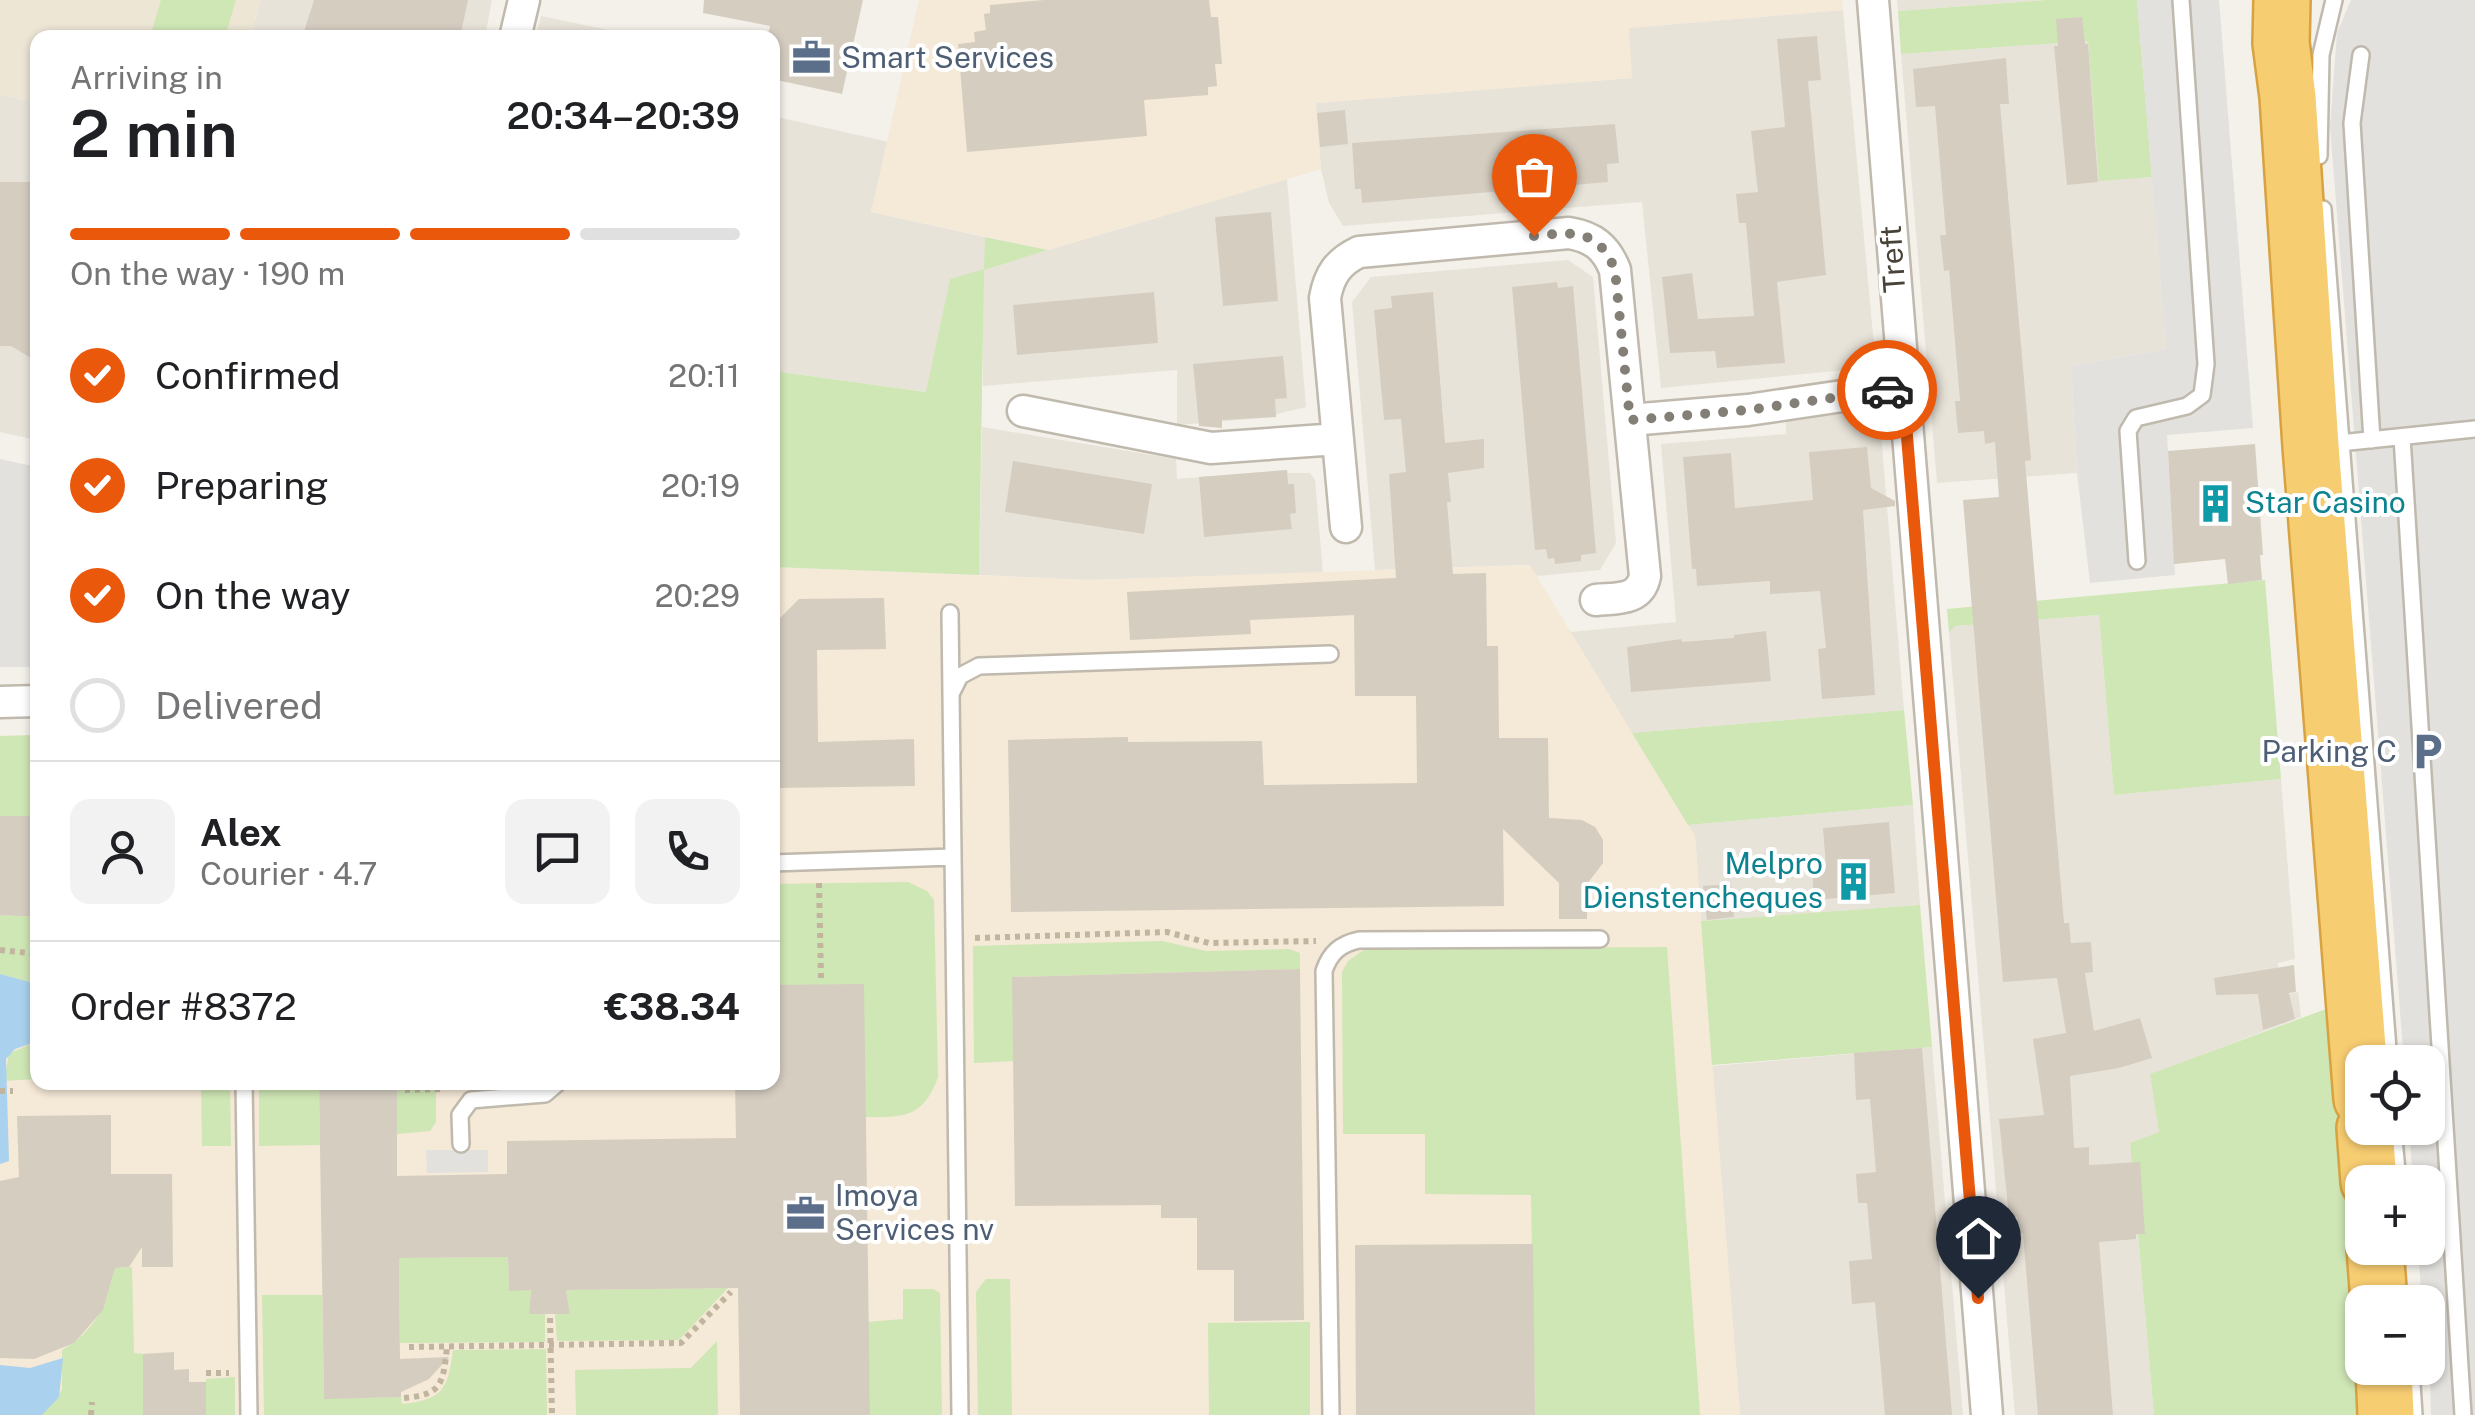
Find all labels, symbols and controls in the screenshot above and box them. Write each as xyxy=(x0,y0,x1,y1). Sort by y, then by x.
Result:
office icon: Smart Services xyxy=(790,37,832,79)
place label: Smart Services xyxy=(841,39,1054,75)
text: Arriving in xyxy=(70,59,223,96)
text: 20:34–20:39 xyxy=(506,93,740,138)
text: 2 min xyxy=(70,95,238,172)
pin xyxy=(1492,134,1577,237)
icon: bag xyxy=(1507,149,1562,204)
street label: Treft xyxy=(1872,224,1912,294)
text: On the way · 190 m xyxy=(70,255,345,292)
courier xyxy=(1837,340,1937,440)
icon: check xyxy=(70,348,125,403)
text: Confirmed xyxy=(155,353,340,398)
text: 20:11 xyxy=(668,357,740,394)
icon: car xyxy=(1860,363,1915,418)
icon: check xyxy=(70,458,125,513)
text: Preparing xyxy=(155,463,329,508)
text: 20:19 xyxy=(661,467,740,504)
building icon: Star Casino xyxy=(2194,482,2236,524)
place label: Star Casino xyxy=(2245,484,2406,520)
icon: check xyxy=(70,568,125,623)
text: On the way xyxy=(155,573,351,618)
text: 20:29 xyxy=(654,577,740,614)
text: Delivered xyxy=(155,683,323,728)
parking icon: Parking C xyxy=(2406,731,2448,773)
place label: Parking C xyxy=(2261,733,2397,769)
button: person xyxy=(70,799,175,904)
button: chat xyxy=(505,799,610,904)
button: phone xyxy=(635,799,740,904)
text: Alex xyxy=(200,810,282,855)
place label: Melpro Dienstencheques xyxy=(1582,845,1823,915)
text: Courier · 4.7 xyxy=(200,855,377,892)
building icon: Melpro Dienstencheques xyxy=(1832,860,1874,902)
text: Order #8372 xyxy=(70,984,297,1029)
text: €38.34 xyxy=(604,984,740,1029)
map controls xyxy=(2345,1045,2445,1385)
button: locate xyxy=(2345,1045,2445,1145)
button: + xyxy=(2345,1165,2445,1265)
place label: Imoya Services nv xyxy=(835,1177,994,1247)
office icon: Imoya Services nv xyxy=(784,1192,826,1234)
pin xyxy=(1936,1196,2021,1299)
icon: home xyxy=(1951,1211,2006,1266)
button: − xyxy=(2345,1285,2445,1385)

